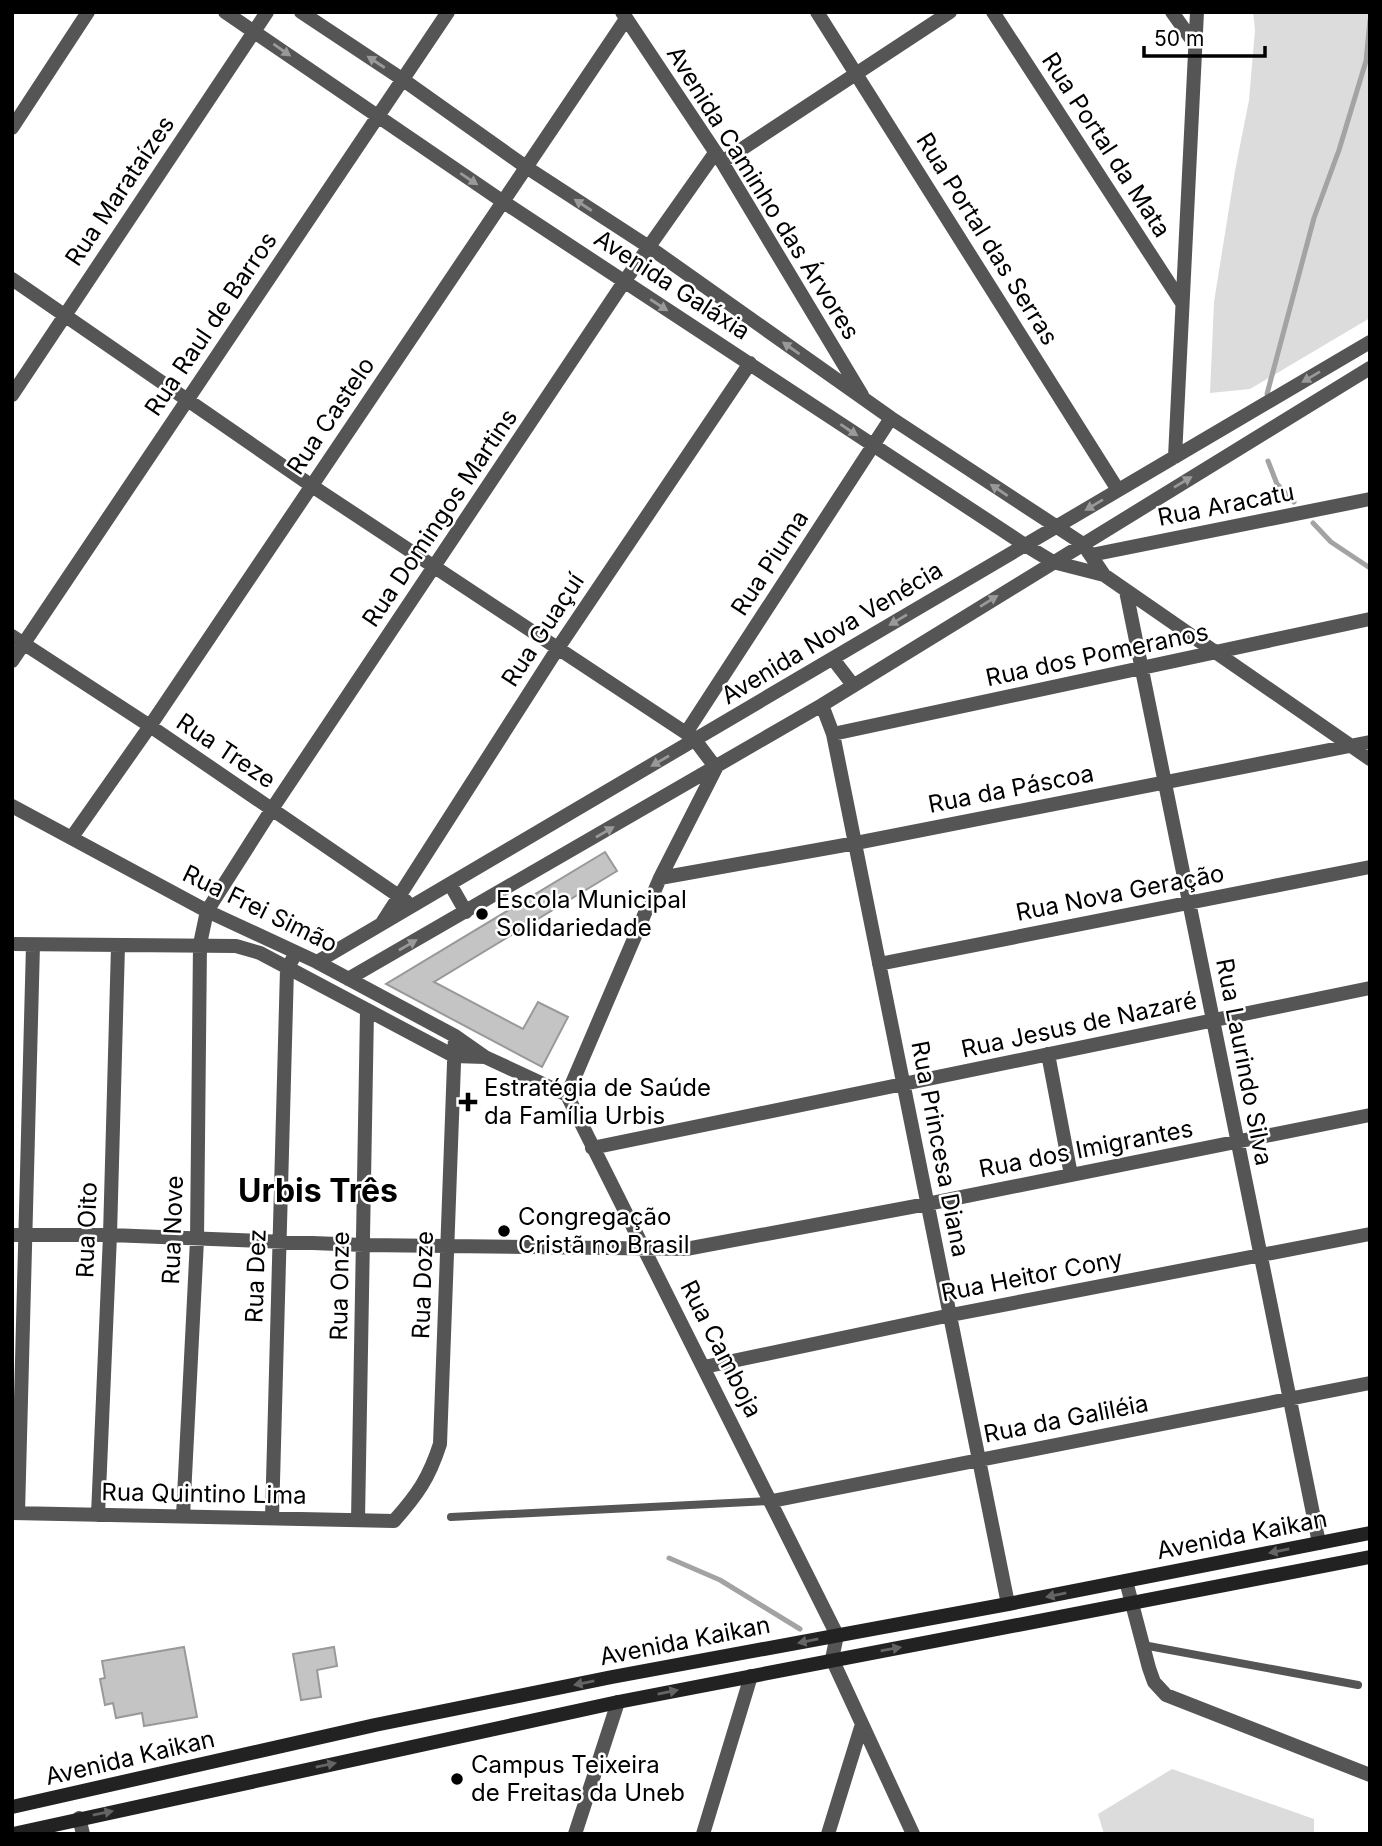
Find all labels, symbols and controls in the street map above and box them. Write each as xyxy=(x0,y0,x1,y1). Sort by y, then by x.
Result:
scale bar xyxy=(1144,14,1265,58)
text: 50 m xyxy=(1154,26,1204,51)
street label: Avenida Caminho das Árvores xyxy=(661,40,867,345)
one-way arrow xyxy=(273,43,291,57)
street label: Rua Portal da Mata xyxy=(1036,47,1177,243)
one-way arrow xyxy=(366,55,385,68)
street label: Rua Marataízes xyxy=(59,110,180,271)
street label: Rua Portal das Serras xyxy=(910,127,1064,350)
one-way arrow xyxy=(460,172,479,185)
one-way arrow xyxy=(573,198,593,211)
street label: Avenida Galáxia xyxy=(589,223,756,346)
street label: Rua Raul de Barros xyxy=(138,226,283,421)
one-way arrow xyxy=(649,298,669,311)
one-way arrow xyxy=(782,341,800,355)
street label: Rua Castelo xyxy=(281,352,380,480)
one-way arrow xyxy=(1301,371,1321,383)
street label: Rua Domingos Martins xyxy=(356,403,523,632)
one-way arrow xyxy=(839,423,859,436)
one-way arrow xyxy=(1173,476,1192,489)
street label: Rua Aracatu xyxy=(1155,477,1297,532)
one-way arrow xyxy=(989,483,1008,496)
one-way arrow xyxy=(1084,499,1103,511)
street label: Rua Piuma xyxy=(725,505,814,621)
street label: Avenida Nova Venécia xyxy=(716,555,948,710)
street label: Rua Guaçuí xyxy=(495,568,590,692)
one-way arrow xyxy=(979,595,998,608)
one-way arrow xyxy=(888,614,907,626)
street label: Rua dos Pomeranos xyxy=(983,617,1211,692)
street label: Rua Treze xyxy=(171,707,281,794)
one-way arrow xyxy=(650,754,669,767)
street label: Rua da Páscoa xyxy=(926,758,1096,819)
one-way arrow xyxy=(595,826,614,838)
street label: Rua Nova Geração xyxy=(1013,858,1227,927)
street label: Rua Frei Simão xyxy=(178,859,342,959)
place label: Escola Municipal Solidariedade xyxy=(496,885,687,942)
marker: Escola Municipal Solidariedade xyxy=(474,906,490,922)
one-way arrow xyxy=(398,939,417,951)
street label: Rua Laurindo Silva xyxy=(1210,956,1279,1168)
street label: Rua Jesus de Nazaré xyxy=(958,985,1199,1064)
street label: Rua Princesa Diana xyxy=(905,1038,976,1259)
place label: Estratégia de Saúde da Família Urbis xyxy=(484,1073,711,1130)
marker: Estratégia de Saúde da Família Urbis xyxy=(458,1092,478,1112)
street label: Rua dos Imigrantes xyxy=(976,1114,1195,1183)
district label: Urbis Três xyxy=(238,1171,398,1210)
street label: Rua Nove xyxy=(156,1175,189,1285)
street label: Rua Oito xyxy=(70,1181,103,1278)
place label: Congregação Cristã no Brasil xyxy=(518,1202,689,1259)
marker: Congregação Cristã no Brasil xyxy=(496,1223,512,1239)
street label: Rua Dez xyxy=(239,1228,272,1323)
street label: Rua Doze xyxy=(406,1230,439,1340)
street label: Rua Onze xyxy=(324,1231,355,1341)
street label: Rua Heitor Cony xyxy=(939,1244,1125,1307)
street label: Rua Camboja xyxy=(674,1275,768,1422)
street label: Rua da Galiléia xyxy=(981,1388,1151,1449)
street label: Rua Quintino Lima xyxy=(101,1477,307,1510)
street label: Avenida Kaikan xyxy=(1154,1504,1330,1565)
one-way arrow xyxy=(1268,1545,1290,1556)
one-way arrow xyxy=(1045,1589,1067,1600)
street label: Avenida Kaikan xyxy=(597,1610,773,1671)
one-way arrow xyxy=(797,1636,819,1647)
one-way arrow xyxy=(880,1643,902,1654)
one-way arrow xyxy=(573,1678,595,1689)
one-way arrow xyxy=(657,1687,679,1698)
street label: Avenida Kaikan xyxy=(42,1724,217,1791)
place label: Campus Teixeira de Freitas da Uneb xyxy=(471,1750,685,1807)
one-way arrow xyxy=(315,1759,337,1770)
marker: Campus Teixeira de Freitas da Uneb xyxy=(449,1771,465,1787)
one-way arrow xyxy=(92,1808,114,1819)

